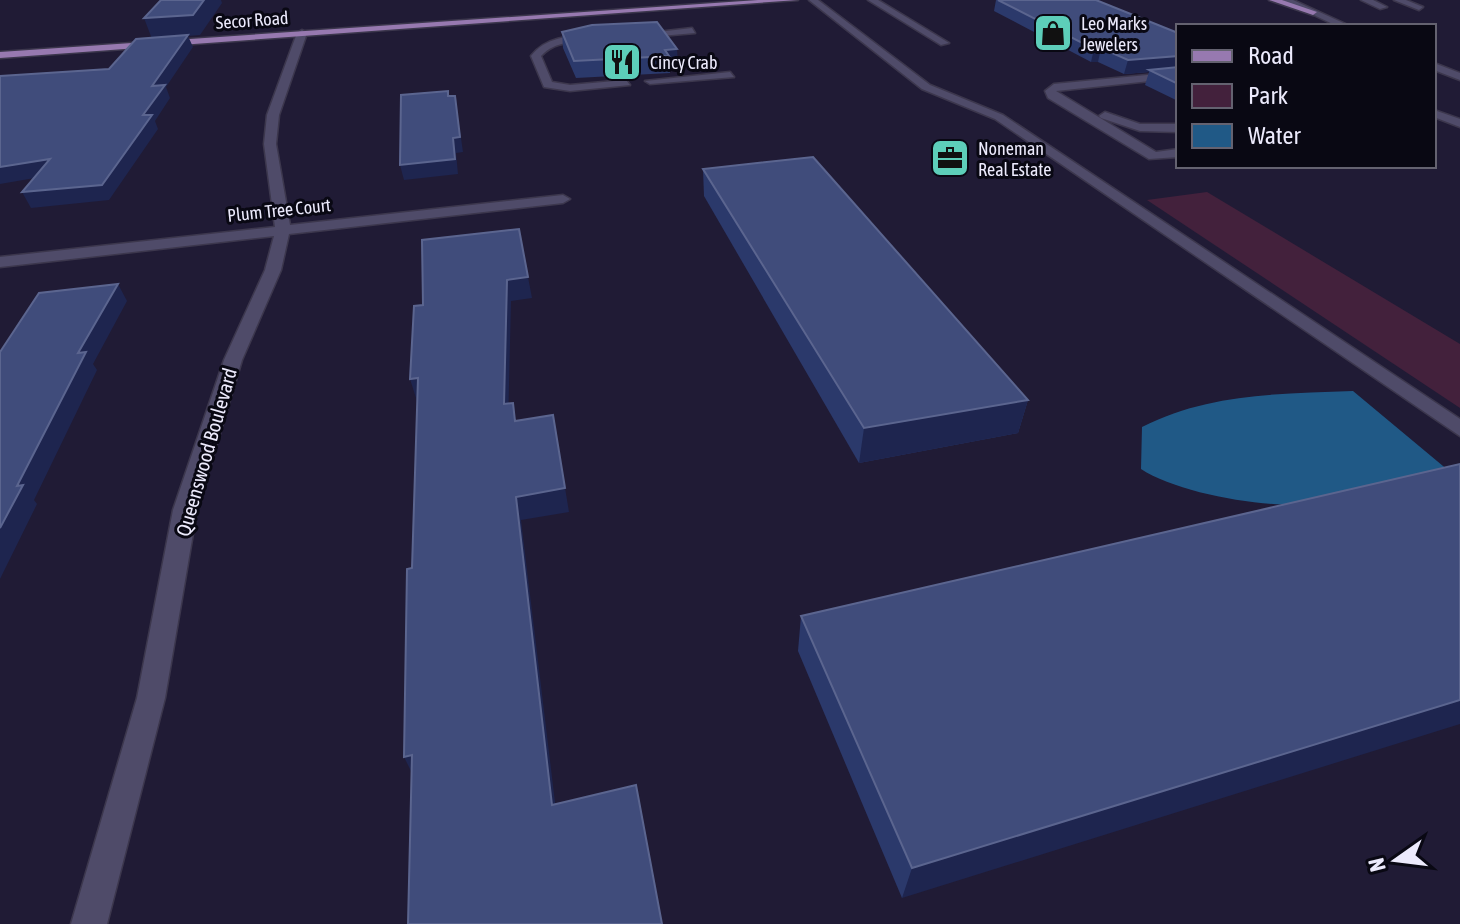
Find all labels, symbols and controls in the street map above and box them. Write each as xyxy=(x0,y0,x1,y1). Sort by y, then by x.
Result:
street label: Secor Road xyxy=(215,7,289,33)
shop icon: Leo Marks Jewelers xyxy=(1032,12,1074,54)
place label: Leo Marks Jewelers xyxy=(1081,13,1147,55)
legend xyxy=(1176,24,1436,168)
restaurant icon: Cincy Crab xyxy=(601,41,643,83)
text: Road xyxy=(1248,42,1294,69)
place label: Cincy Crab xyxy=(650,52,717,73)
text: Park xyxy=(1248,82,1289,109)
text: Water xyxy=(1248,122,1301,149)
office icon: Noneman Real Estate xyxy=(929,137,971,179)
place label: Noneman Real Estate xyxy=(978,138,1052,180)
street label: Plum Tree Court xyxy=(226,194,332,226)
street label: Queenswood Boulevard xyxy=(171,365,241,539)
north arrow xyxy=(1356,820,1436,900)
text: N xyxy=(1362,855,1391,874)

